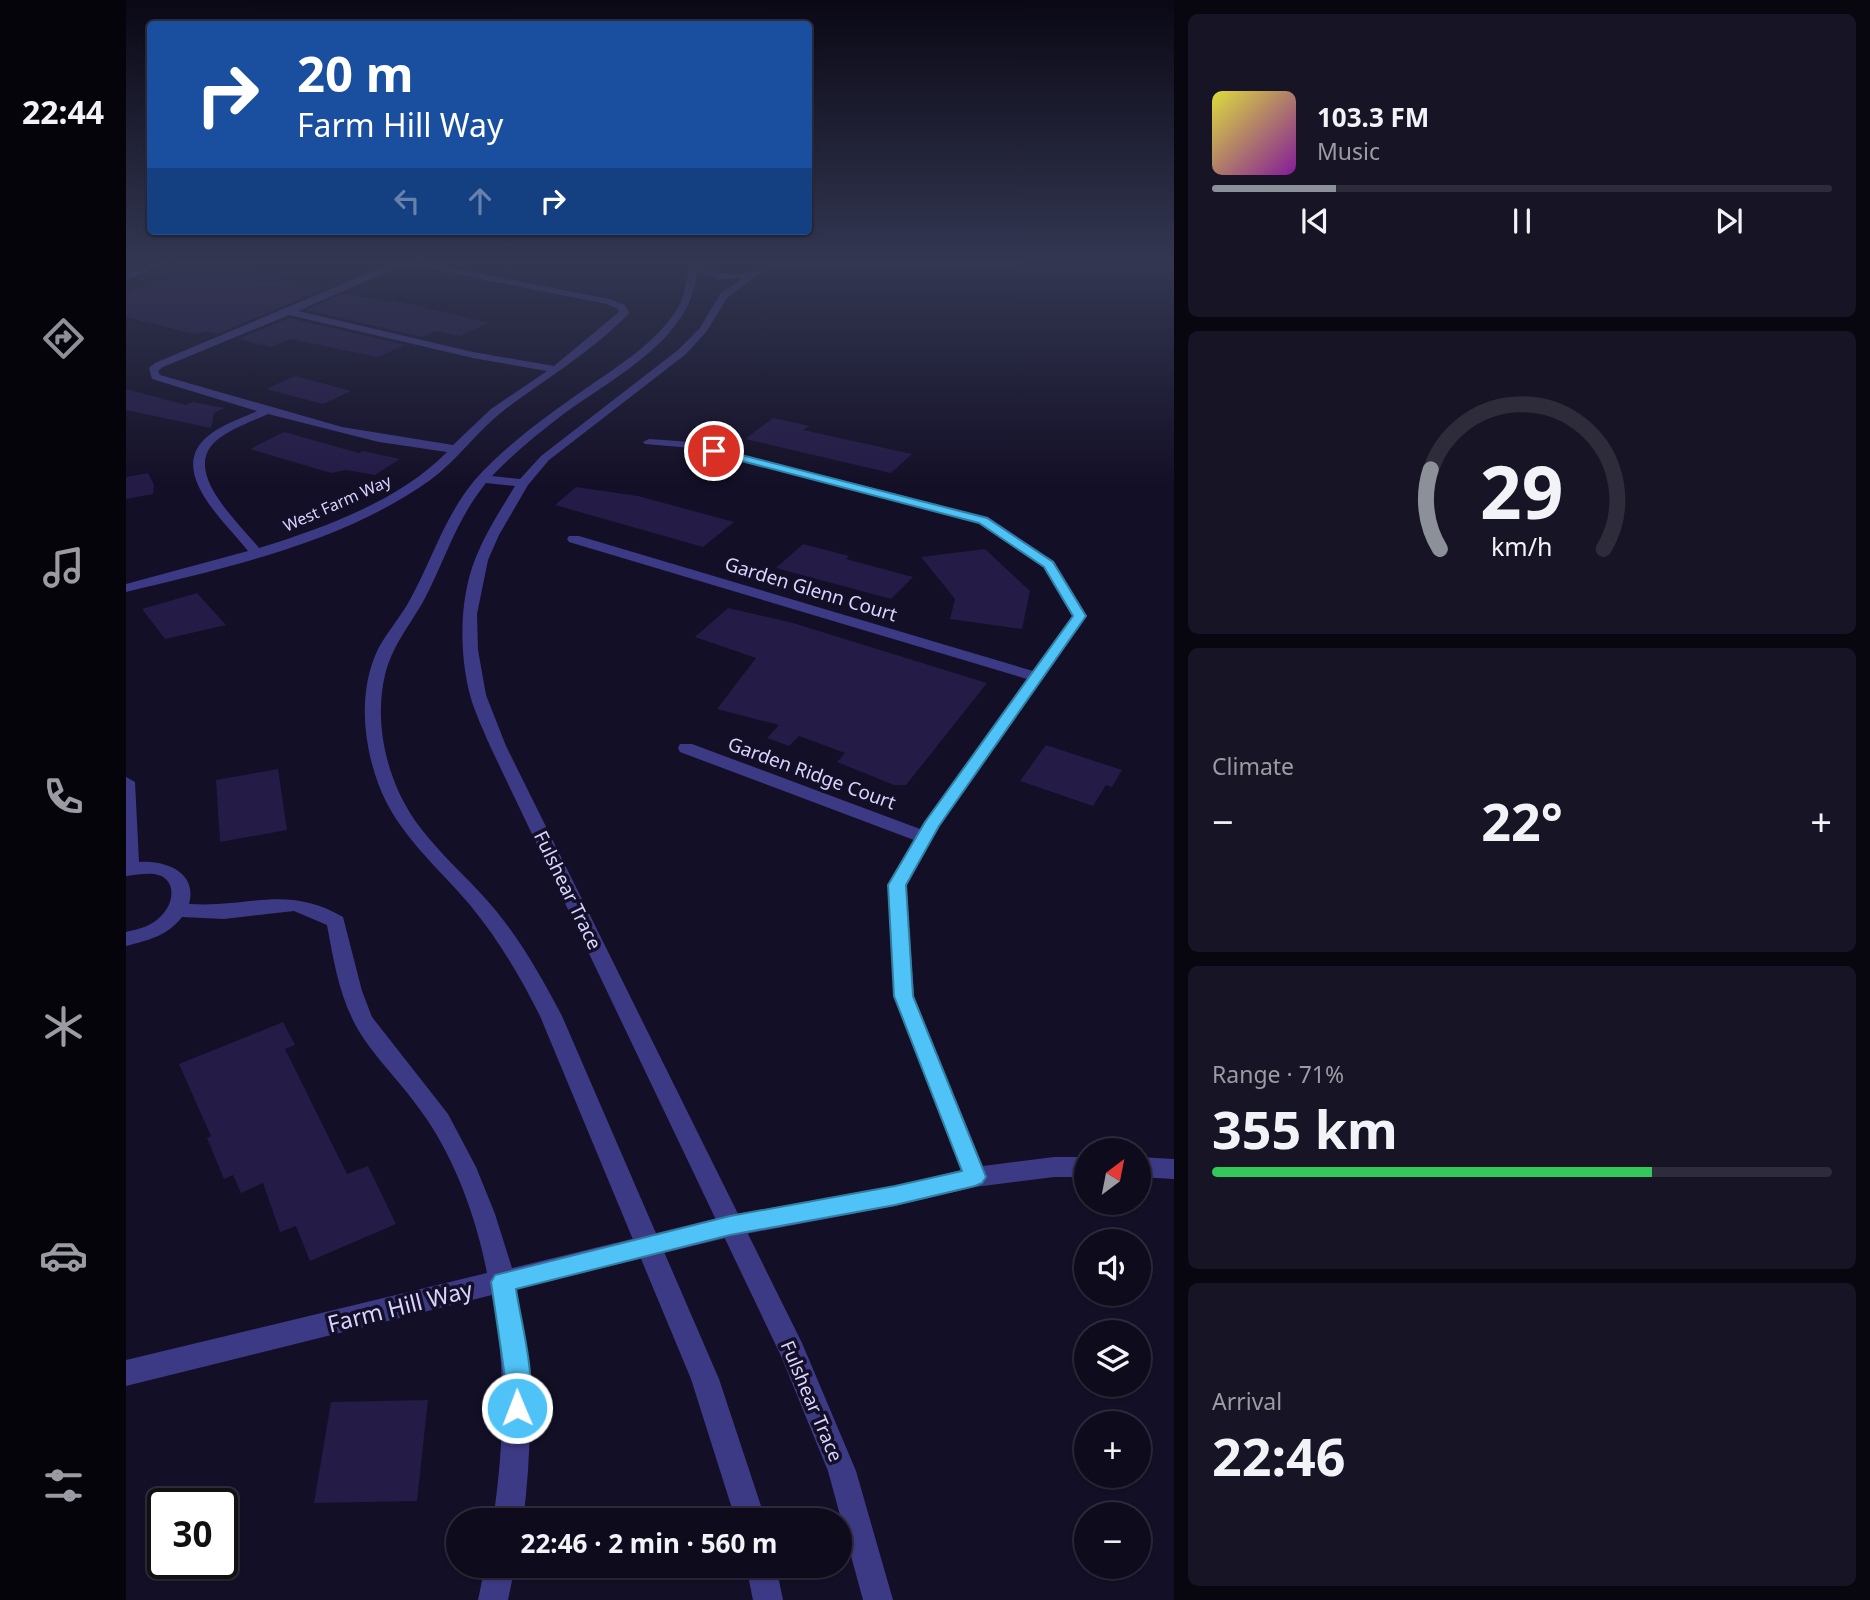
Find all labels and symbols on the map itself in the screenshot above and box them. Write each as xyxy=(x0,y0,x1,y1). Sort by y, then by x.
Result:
pin xyxy=(684,421,744,481)
street label: West Farm Way xyxy=(280,469,395,537)
street label: Garden Glenn Court xyxy=(722,550,900,628)
street label: Garden Ridge Court xyxy=(725,731,900,815)
street label: Fulshear Trace xyxy=(528,826,608,954)
north arrow xyxy=(1074,1138,1152,1214)
street label: Farm Hill Way xyxy=(324,1273,476,1339)
street label: Fulshear Trace xyxy=(775,1337,849,1465)
position arrow xyxy=(480,1371,554,1445)
speed limit sign: 30 xyxy=(147,1488,238,1579)

